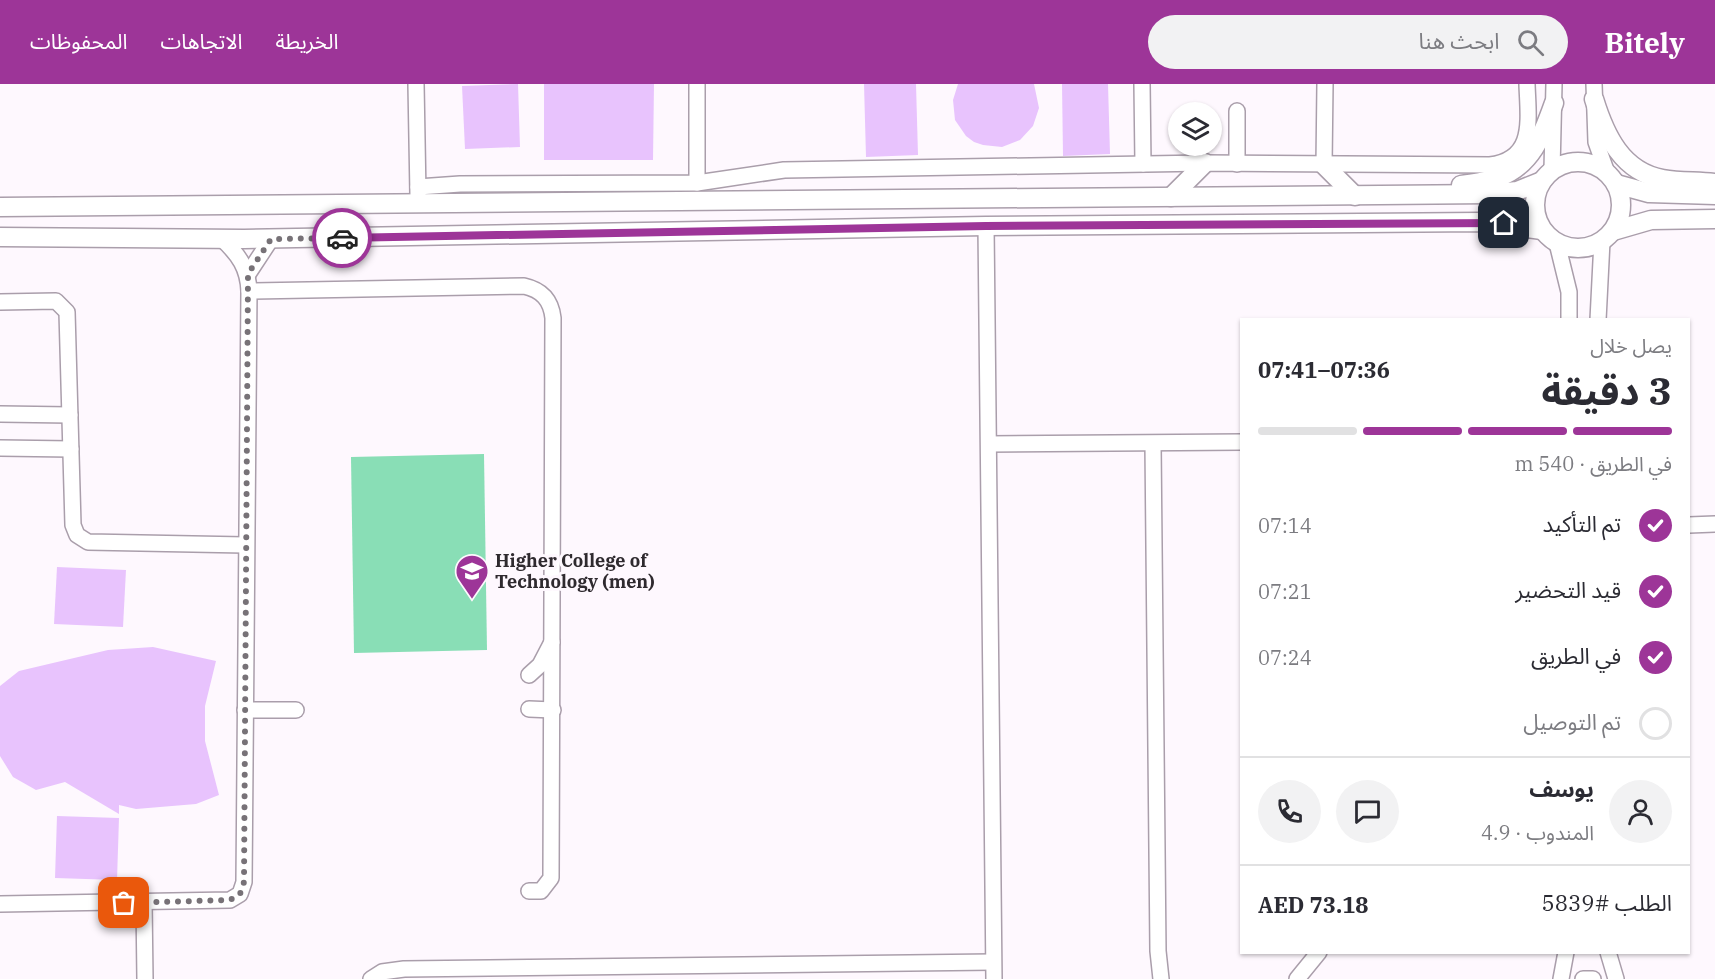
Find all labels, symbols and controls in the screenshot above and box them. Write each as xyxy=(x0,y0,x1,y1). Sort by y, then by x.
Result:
search box xyxy=(1148,15,1568,69)
text: Bitely xyxy=(1604,24,1685,61)
text: ابحث هنا xyxy=(1419,26,1499,55)
icon: search xyxy=(1514,26,1547,59)
text: المحفوظات xyxy=(30,27,127,55)
text: الاتجاهات xyxy=(160,27,242,55)
text: الخريطة xyxy=(275,27,338,55)
map controls xyxy=(1168,102,1222,156)
button: layers xyxy=(1168,102,1222,156)
pin xyxy=(1478,197,1529,248)
icon: home xyxy=(1487,206,1520,239)
courier xyxy=(312,208,372,268)
icon: car xyxy=(326,222,359,255)
text: يصل خلال xyxy=(1590,332,1672,359)
text: 07:36–07:41 xyxy=(1258,355,1390,384)
text: 3 دقيقة xyxy=(1541,365,1672,416)
text: في الطريق · 540 m xyxy=(1515,450,1672,477)
text: تم التأكيد xyxy=(1542,509,1621,538)
icon: check xyxy=(1639,509,1672,542)
text: 07:14 xyxy=(1258,512,1312,539)
place label: Higher College of Technology (men) xyxy=(495,549,655,593)
school or university icon: Higher College of Technology (men) xyxy=(454,553,490,600)
text: قيد التحضير xyxy=(1515,575,1621,604)
icon: check xyxy=(1639,575,1672,608)
text: 07:21 xyxy=(1258,578,1312,605)
text: في الطريق xyxy=(1531,641,1621,670)
icon: check xyxy=(1639,641,1672,674)
text: 07:24 xyxy=(1258,644,1312,671)
text: تم التوصيل xyxy=(1523,707,1621,736)
text: يوسف xyxy=(1529,774,1594,803)
button: phone xyxy=(1258,780,1321,843)
button: chat xyxy=(1336,780,1399,843)
button: person xyxy=(1609,780,1672,843)
text: المندوب · 4.9 xyxy=(1481,819,1594,846)
pin xyxy=(98,877,149,928)
icon: bag xyxy=(107,886,140,919)
text: الطلب #5839 xyxy=(1542,888,1672,917)
text: AED 73.18 xyxy=(1258,890,1369,919)

